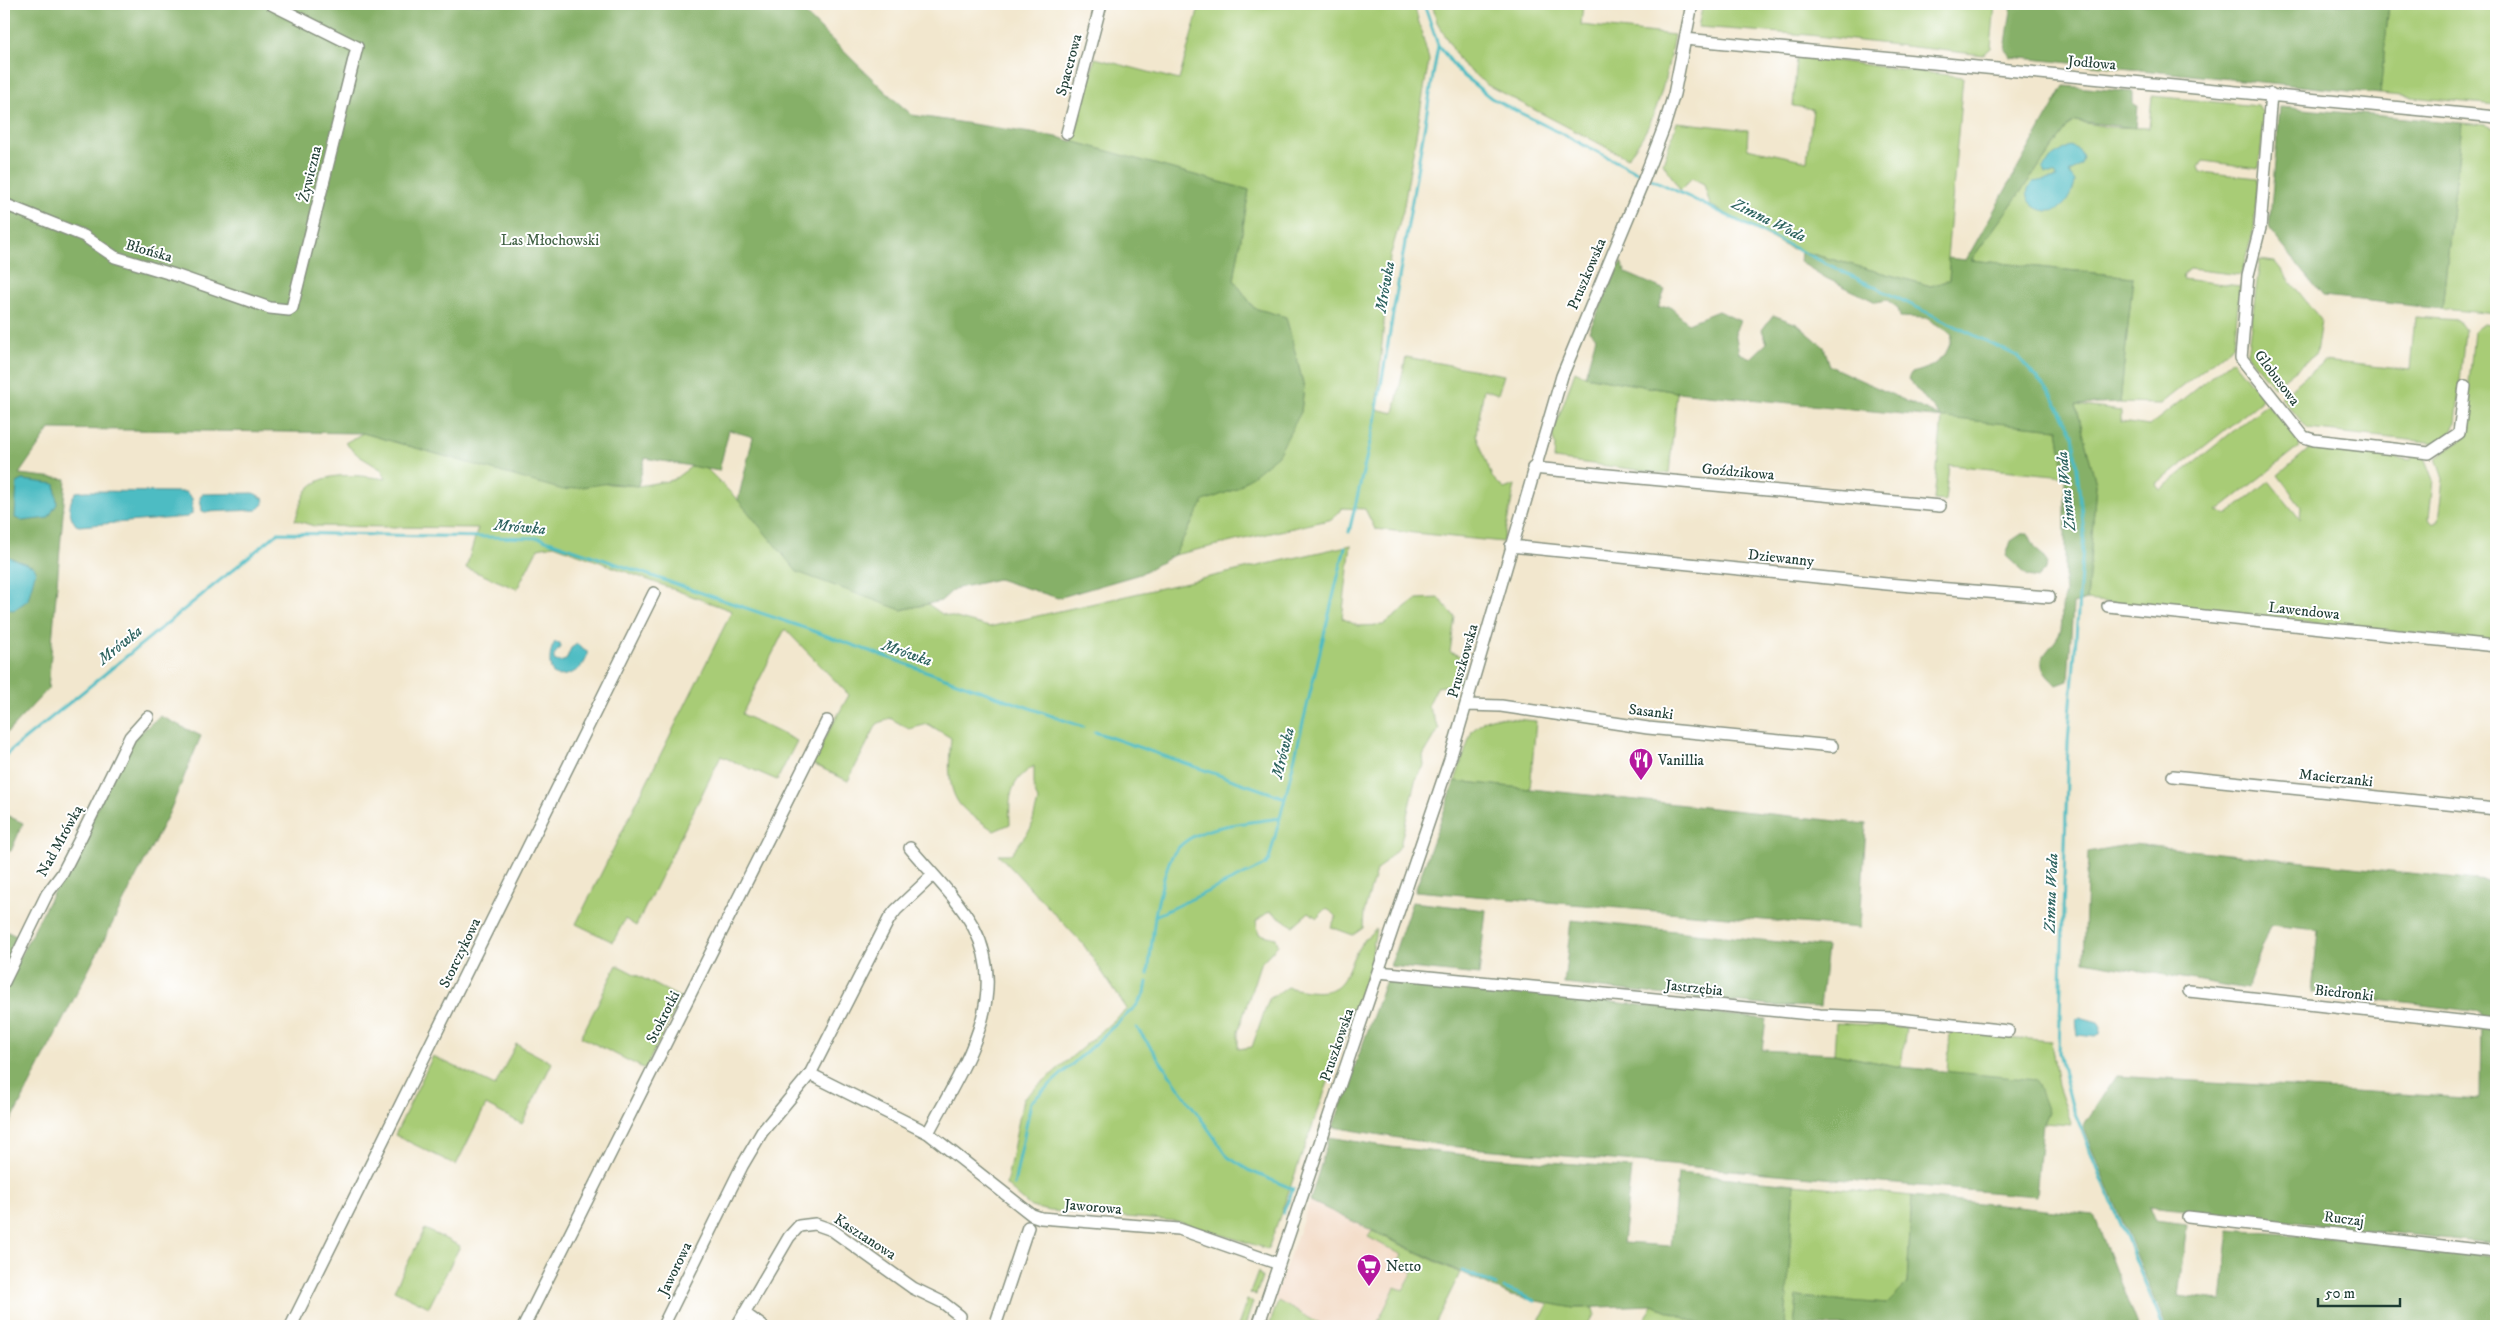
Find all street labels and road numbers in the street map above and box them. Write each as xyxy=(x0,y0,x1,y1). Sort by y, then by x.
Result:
street label: Spacerowa xyxy=(1052,31,1087,98)
street label: Jodłowa xyxy=(2065,51,2117,75)
street label: Żywiczna xyxy=(294,143,326,204)
street label: Błońska xyxy=(123,235,175,267)
street label: Pruszkowska xyxy=(1563,235,1611,313)
street label: Globusowa xyxy=(2250,346,2304,410)
street label: Goździkowa xyxy=(1701,459,1776,485)
street label: Dziewanny xyxy=(1747,545,1816,571)
street label: Lawendowa xyxy=(2267,598,2341,624)
street label: Pruszkowska xyxy=(1443,621,1483,700)
street label: Sasanki xyxy=(1628,700,1674,724)
street label: Macierzanki xyxy=(2298,765,2374,791)
street label: Nad Mrówką xyxy=(33,801,88,880)
street label: Storczykowa xyxy=(435,914,485,991)
street label: Jastrzębia xyxy=(1662,975,1724,1001)
street label: Biedronki xyxy=(2314,980,2374,1006)
street label: Stokrotki xyxy=(642,987,684,1046)
street label: Pruszkowska xyxy=(1316,1005,1359,1084)
street label: Jaworowa xyxy=(1061,1195,1123,1219)
street label: Ruczaj xyxy=(2323,1207,2365,1231)
street label: Kasztanowa xyxy=(830,1210,900,1265)
street label: Jaworowa xyxy=(653,1238,696,1301)

